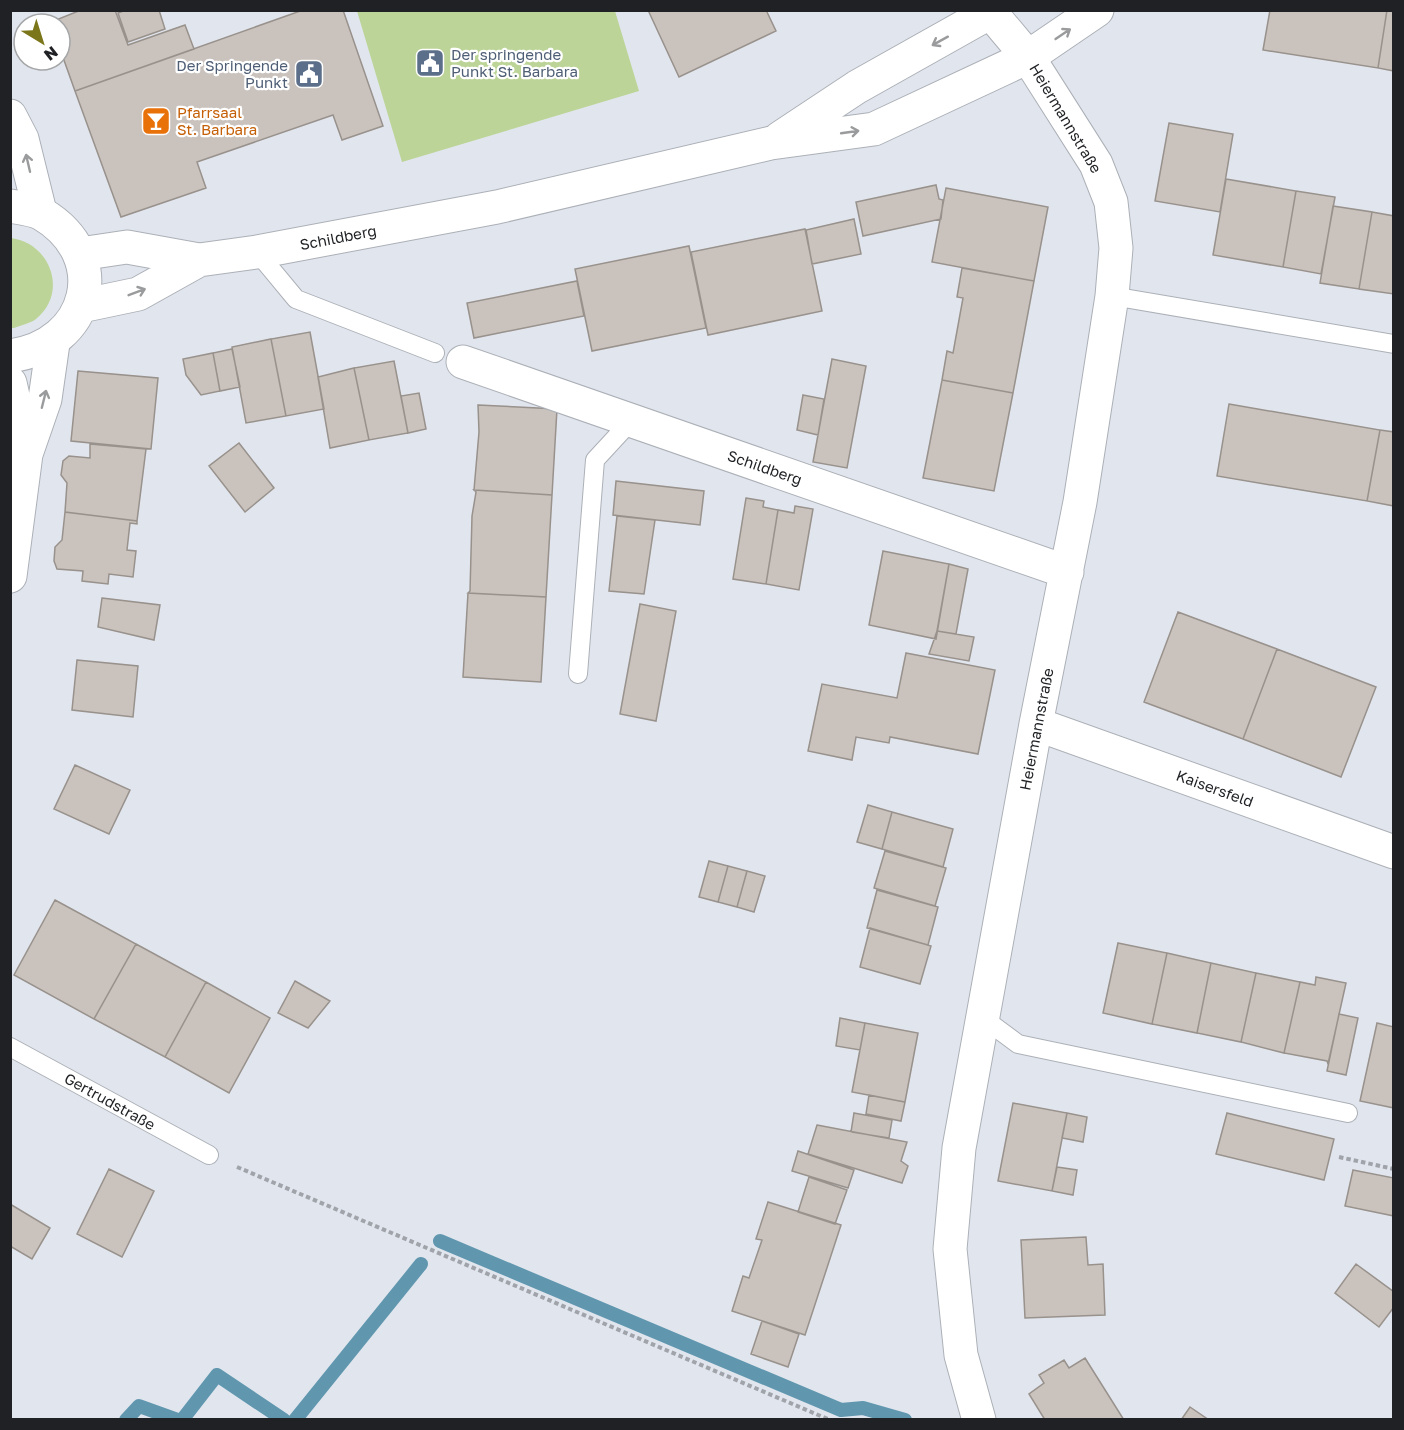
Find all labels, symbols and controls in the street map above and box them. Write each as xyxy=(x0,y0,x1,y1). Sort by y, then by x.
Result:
north arrow xyxy=(12,12,72,72)
one-way arrow xyxy=(1054,27,1071,39)
one-way arrow xyxy=(932,35,949,47)
text: N xyxy=(40,42,62,65)
place label: Der springende Punkt St. Barbara xyxy=(451,45,578,80)
public building icon: Der springende Punkt St. Barbara xyxy=(414,47,446,79)
place label: Der Springende Punkt xyxy=(176,56,288,91)
public building icon: Der Springende Punkt xyxy=(293,58,325,90)
street label: Heiermannstraße xyxy=(1026,60,1106,176)
place label: Pfarrsaal St. Barbara xyxy=(177,103,257,138)
bar icon: Pfarrsaal St. Barbara xyxy=(140,105,172,137)
one-way arrow xyxy=(839,127,859,138)
one-way arrow xyxy=(22,154,34,173)
street label: Schildberg xyxy=(298,221,378,253)
one-way arrow xyxy=(128,286,146,297)
one-way arrow xyxy=(38,390,50,409)
street label: Schildberg xyxy=(725,446,805,488)
street label: Heiermannstraße xyxy=(1015,666,1057,792)
street label: Kaisersfeld xyxy=(1174,766,1256,810)
street label: Gertrudstraße xyxy=(61,1069,159,1134)

